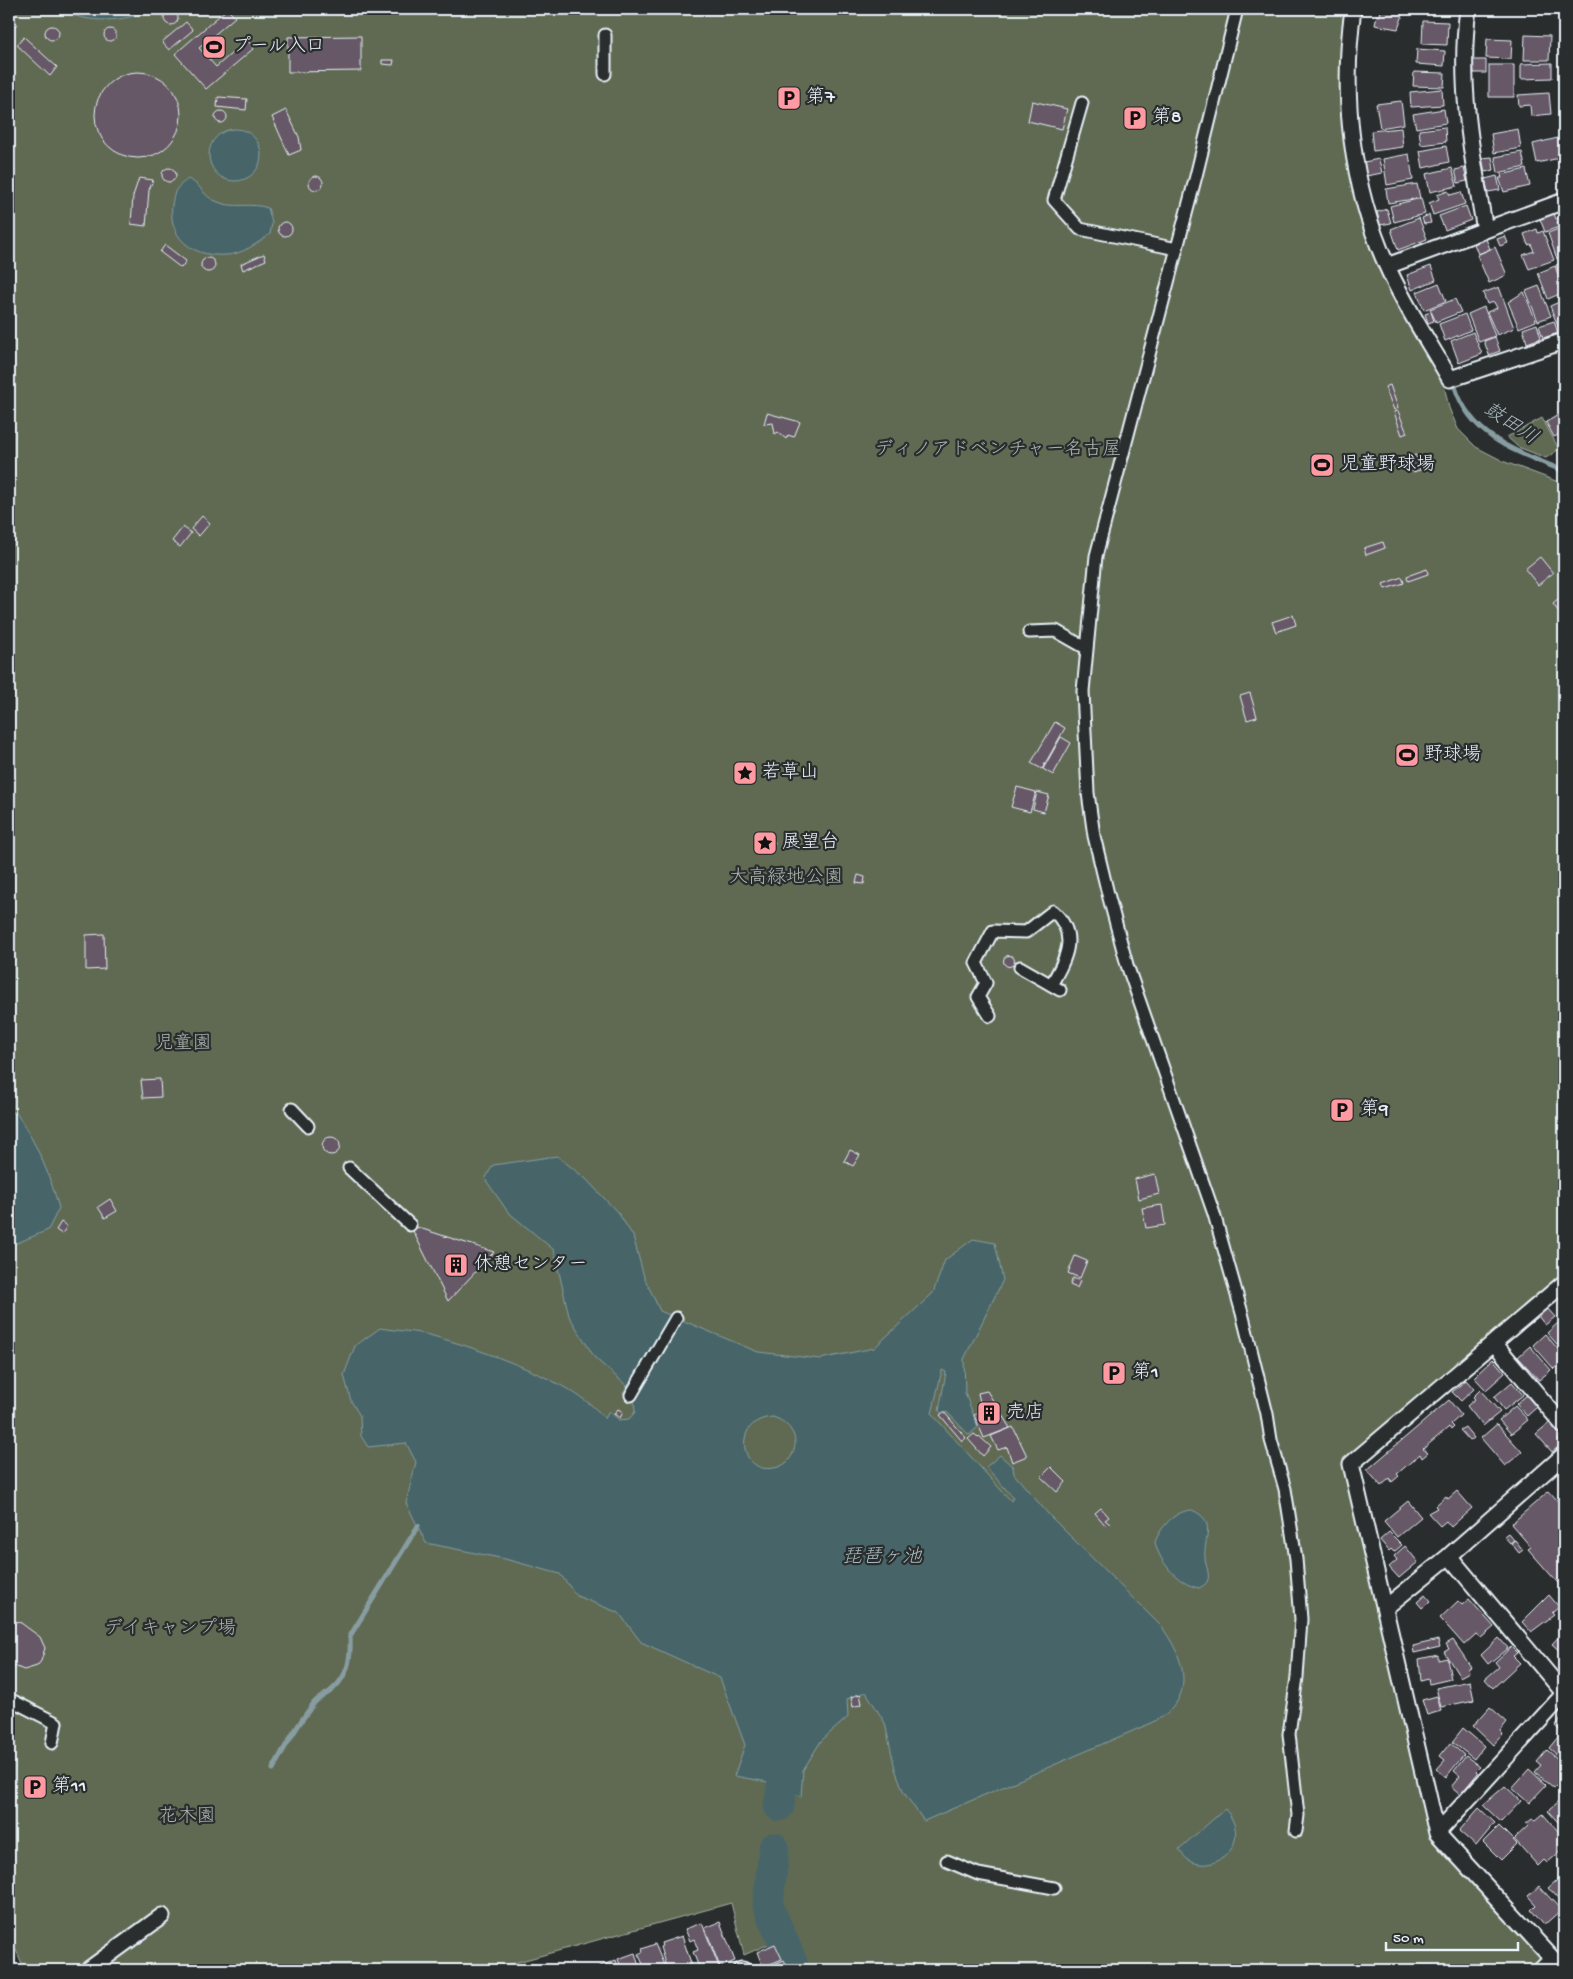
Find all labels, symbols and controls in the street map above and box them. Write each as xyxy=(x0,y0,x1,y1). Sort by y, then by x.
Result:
sports icon: プール入口 xyxy=(201,34,227,60)
place label: プール入口 xyxy=(232,36,325,59)
parking icon: 第7 xyxy=(776,85,802,111)
place label: 第7 xyxy=(806,86,836,110)
parking icon: 第8 xyxy=(1122,105,1148,131)
place label: 第8 xyxy=(1152,106,1181,130)
water label: 鼓田川 xyxy=(1479,398,1542,451)
park label: ディノアドベンチャー名古屋 xyxy=(874,438,1122,462)
sports icon: 児童野球場 xyxy=(1309,452,1335,478)
place label: 児童野球場 xyxy=(1340,453,1435,477)
sports icon: 野球場 xyxy=(1394,742,1420,768)
place label: 野球場 xyxy=(1424,743,1481,767)
place icon: 若草山 xyxy=(732,760,758,786)
place label: 若草山 xyxy=(762,761,819,785)
place icon: 展望台 xyxy=(752,830,778,856)
place label: 展望台 xyxy=(782,831,839,855)
park label: 大高緑地公園 xyxy=(729,866,843,890)
park label: 児童園 xyxy=(154,1032,212,1056)
parking icon: 第9 xyxy=(1329,1097,1355,1123)
place label: 第9 xyxy=(1360,1098,1389,1122)
building icon: 休憩センター xyxy=(443,1252,469,1278)
place label: 休憩センター xyxy=(474,1253,587,1277)
parking icon: 第1 xyxy=(1101,1360,1127,1386)
place label: 第1 xyxy=(1132,1361,1159,1385)
building icon: 売店 xyxy=(976,1400,1002,1426)
place label: 売店 xyxy=(1006,1401,1044,1425)
water label: 琵琶ヶ池 xyxy=(842,1546,923,1570)
park label: デイキャンプ場 xyxy=(104,1618,236,1641)
parking icon: 第11 xyxy=(22,1774,48,1800)
place label: 第11 xyxy=(52,1775,86,1799)
park label: 花木園 xyxy=(158,1805,216,1829)
scale bar xyxy=(1386,1919,1518,1951)
text: 50 m xyxy=(1393,1930,1424,1948)

